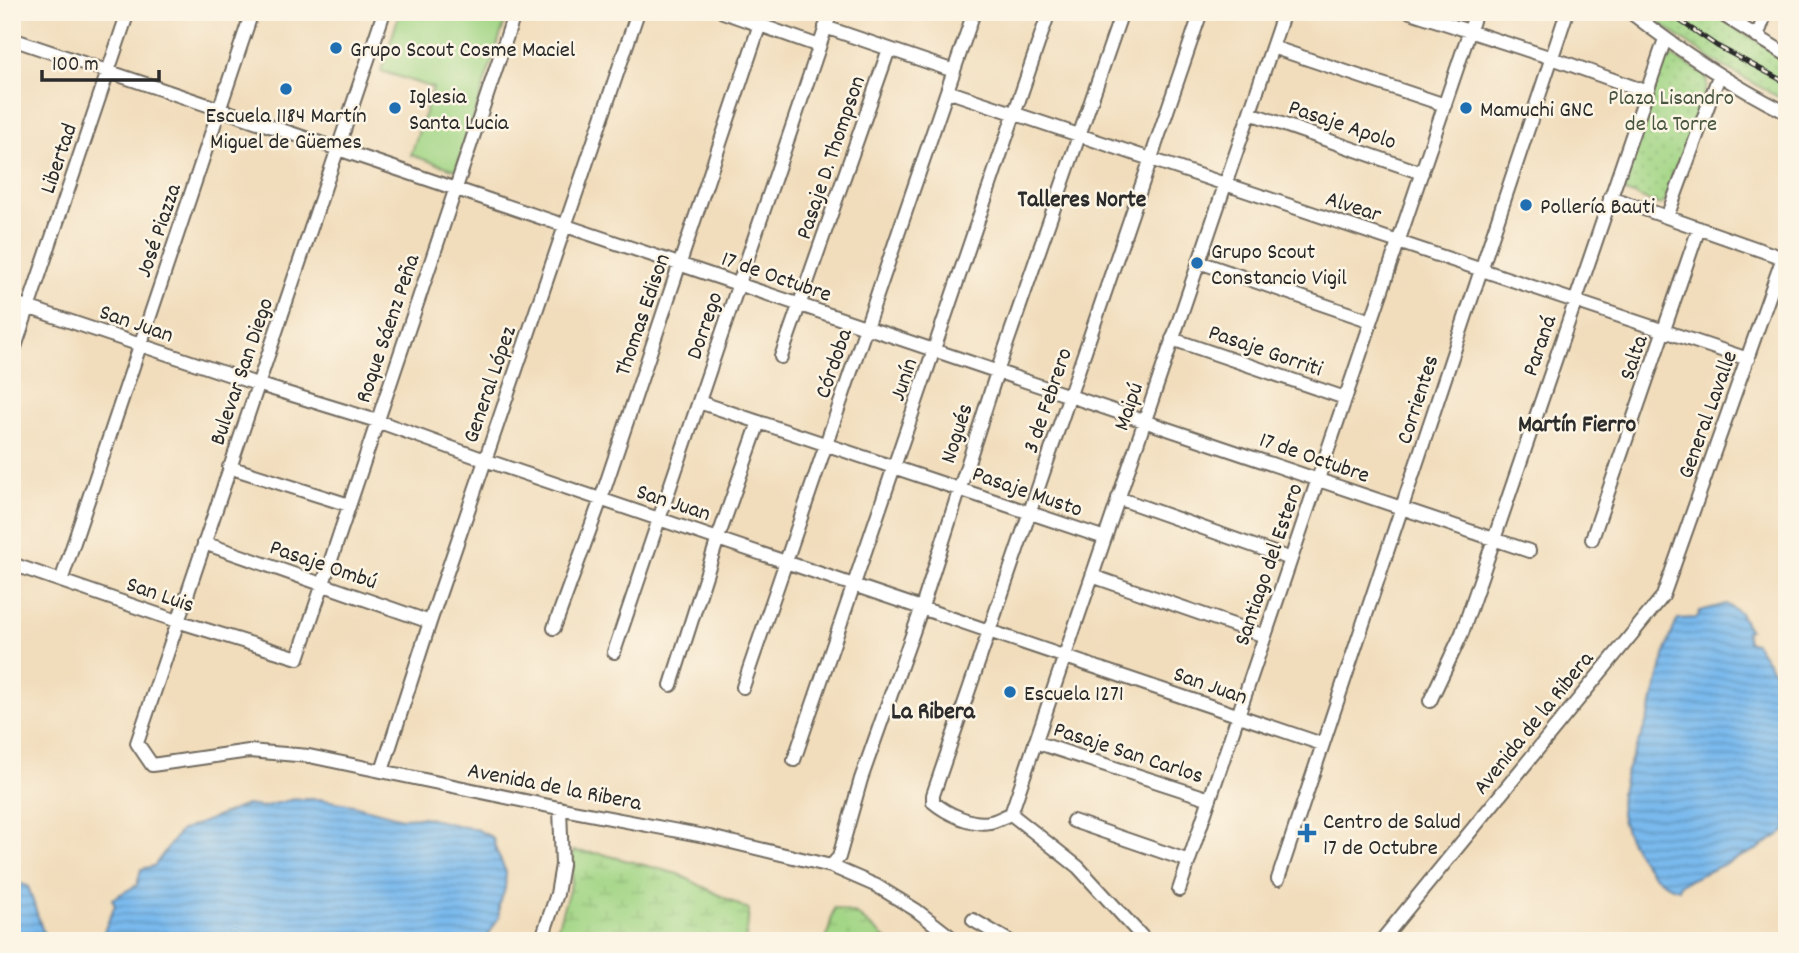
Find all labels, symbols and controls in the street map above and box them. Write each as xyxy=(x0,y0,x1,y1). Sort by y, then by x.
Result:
place label: Grupo Scout Cosme Maciel xyxy=(350,35,576,68)
scale bar xyxy=(42,38,159,82)
marker: Grupo Scout Cosme Maciel xyxy=(328,40,344,56)
text: 100 m xyxy=(52,51,99,81)
street label: Pasaje D. Thompson xyxy=(789,72,876,244)
marker: Escuela 1184 Martín Miguel de Güemes xyxy=(278,81,294,97)
place label: Iglesia Santa Lucia xyxy=(409,82,510,141)
park label: Plaza Lisandro de la Torre xyxy=(1608,83,1734,142)
street label: Pasaje Apolo xyxy=(1283,92,1400,160)
place label: Mamuchi GNC xyxy=(1480,95,1594,128)
marker: Iglesia Santa Lucia xyxy=(387,100,403,116)
marker: Mamuchi GNC xyxy=(1458,100,1474,116)
place label: Escuela 1184 Martín Miguel de Güemes xyxy=(205,101,367,160)
street label: Libertad xyxy=(33,120,88,199)
street label: José Piazza xyxy=(129,179,192,282)
district label: Talleres Norte xyxy=(1018,184,1147,218)
street label: Alvear xyxy=(1321,184,1386,233)
place label: Pollería Bauti xyxy=(1540,192,1655,225)
marker: Pollería Bauti xyxy=(1518,197,1534,213)
place label: Grupo Scout Constancio Vigil xyxy=(1211,237,1347,296)
street label: 17 de Octubre xyxy=(716,244,835,313)
street label: Roque Sáenz Peña xyxy=(348,249,431,408)
street label: Thomas Edison xyxy=(608,249,681,381)
marker: Grupo Scout Constancio Vigil xyxy=(1189,255,1205,271)
street label: Dorrego xyxy=(679,288,733,364)
street label: Bulevar San Diego xyxy=(203,294,284,450)
street label: San Juan xyxy=(94,297,177,353)
street label: Paraná xyxy=(1516,311,1567,381)
street label: Pasaje Gorriti xyxy=(1203,317,1326,387)
street label: General López xyxy=(456,322,527,448)
street label: Córdoba xyxy=(808,324,863,404)
street label: Salta xyxy=(1612,330,1659,385)
street label: 3 de Febrero xyxy=(1016,344,1083,458)
street label: General Lavalle xyxy=(1671,347,1748,484)
street label: Corrientes xyxy=(1389,351,1449,449)
street label: Junín xyxy=(883,354,928,406)
street label: Maipú xyxy=(1107,379,1154,436)
street label: Nogués xyxy=(933,400,983,468)
district label: Martín Fierro xyxy=(1518,409,1636,443)
street label: 17 de Octubre xyxy=(1254,425,1373,494)
street label: Pasaje Musto xyxy=(967,459,1087,528)
street label: San Juan xyxy=(631,477,714,532)
street label: Santiago del Estero xyxy=(1227,480,1314,651)
street label: Pasaje Ombú xyxy=(265,532,381,600)
street label: San Luis xyxy=(121,569,198,623)
street label: Avenida de la Ribera xyxy=(1466,644,1604,803)
street label: San Juan xyxy=(1168,659,1251,715)
place label: Escuela 1271 xyxy=(1024,679,1124,712)
marker: Escuela 1271 xyxy=(1002,684,1018,700)
district label: La Ribera xyxy=(891,696,976,730)
street label: Pasaje San Carlos xyxy=(1049,715,1207,794)
street label: Avenida de la Ribera xyxy=(465,755,645,822)
place label: Centro de Salud 17 de Octubre xyxy=(1323,807,1461,866)
marker: Centro de Salud 17 de Octubre xyxy=(1297,823,1317,843)

